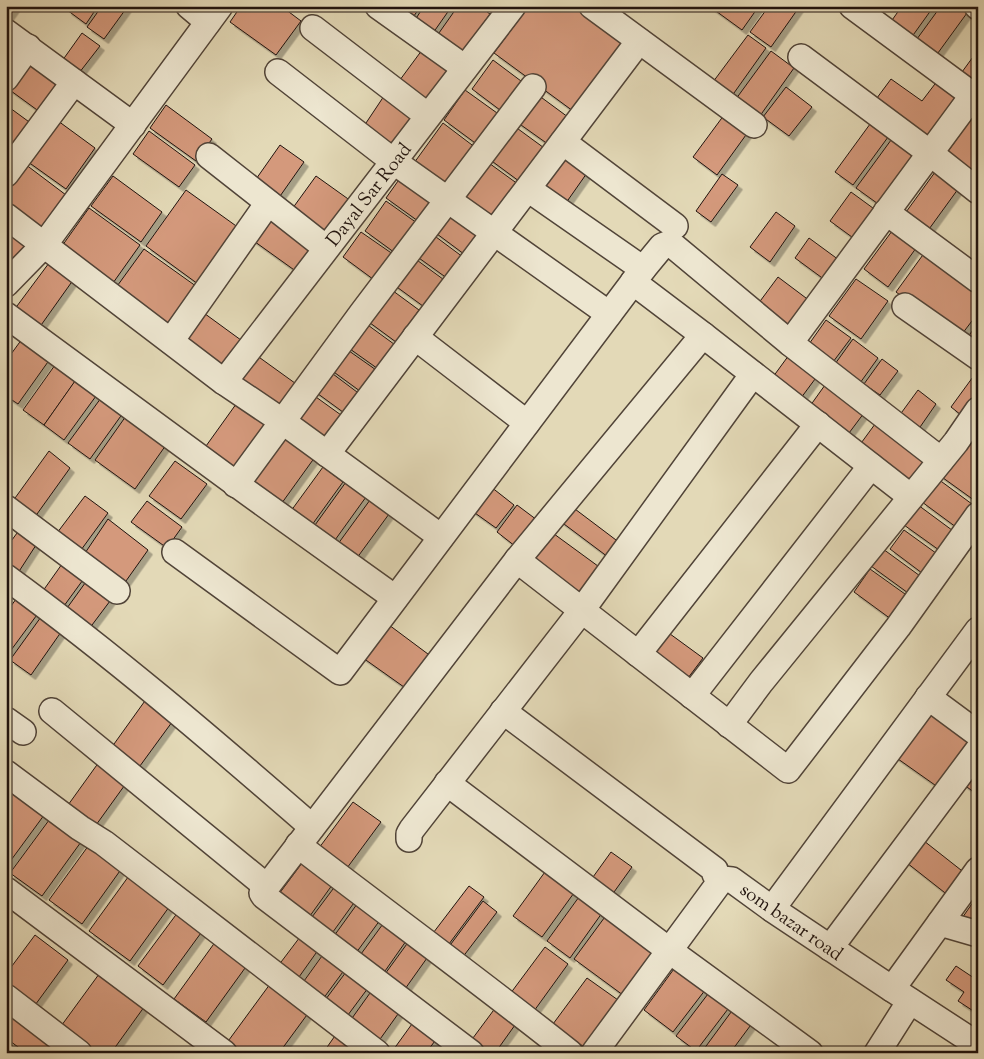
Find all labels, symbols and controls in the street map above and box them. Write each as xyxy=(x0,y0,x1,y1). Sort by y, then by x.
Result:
street label: Dayal Sar Road xyxy=(321,138,419,253)
street label: som bazar road xyxy=(734,877,848,969)

